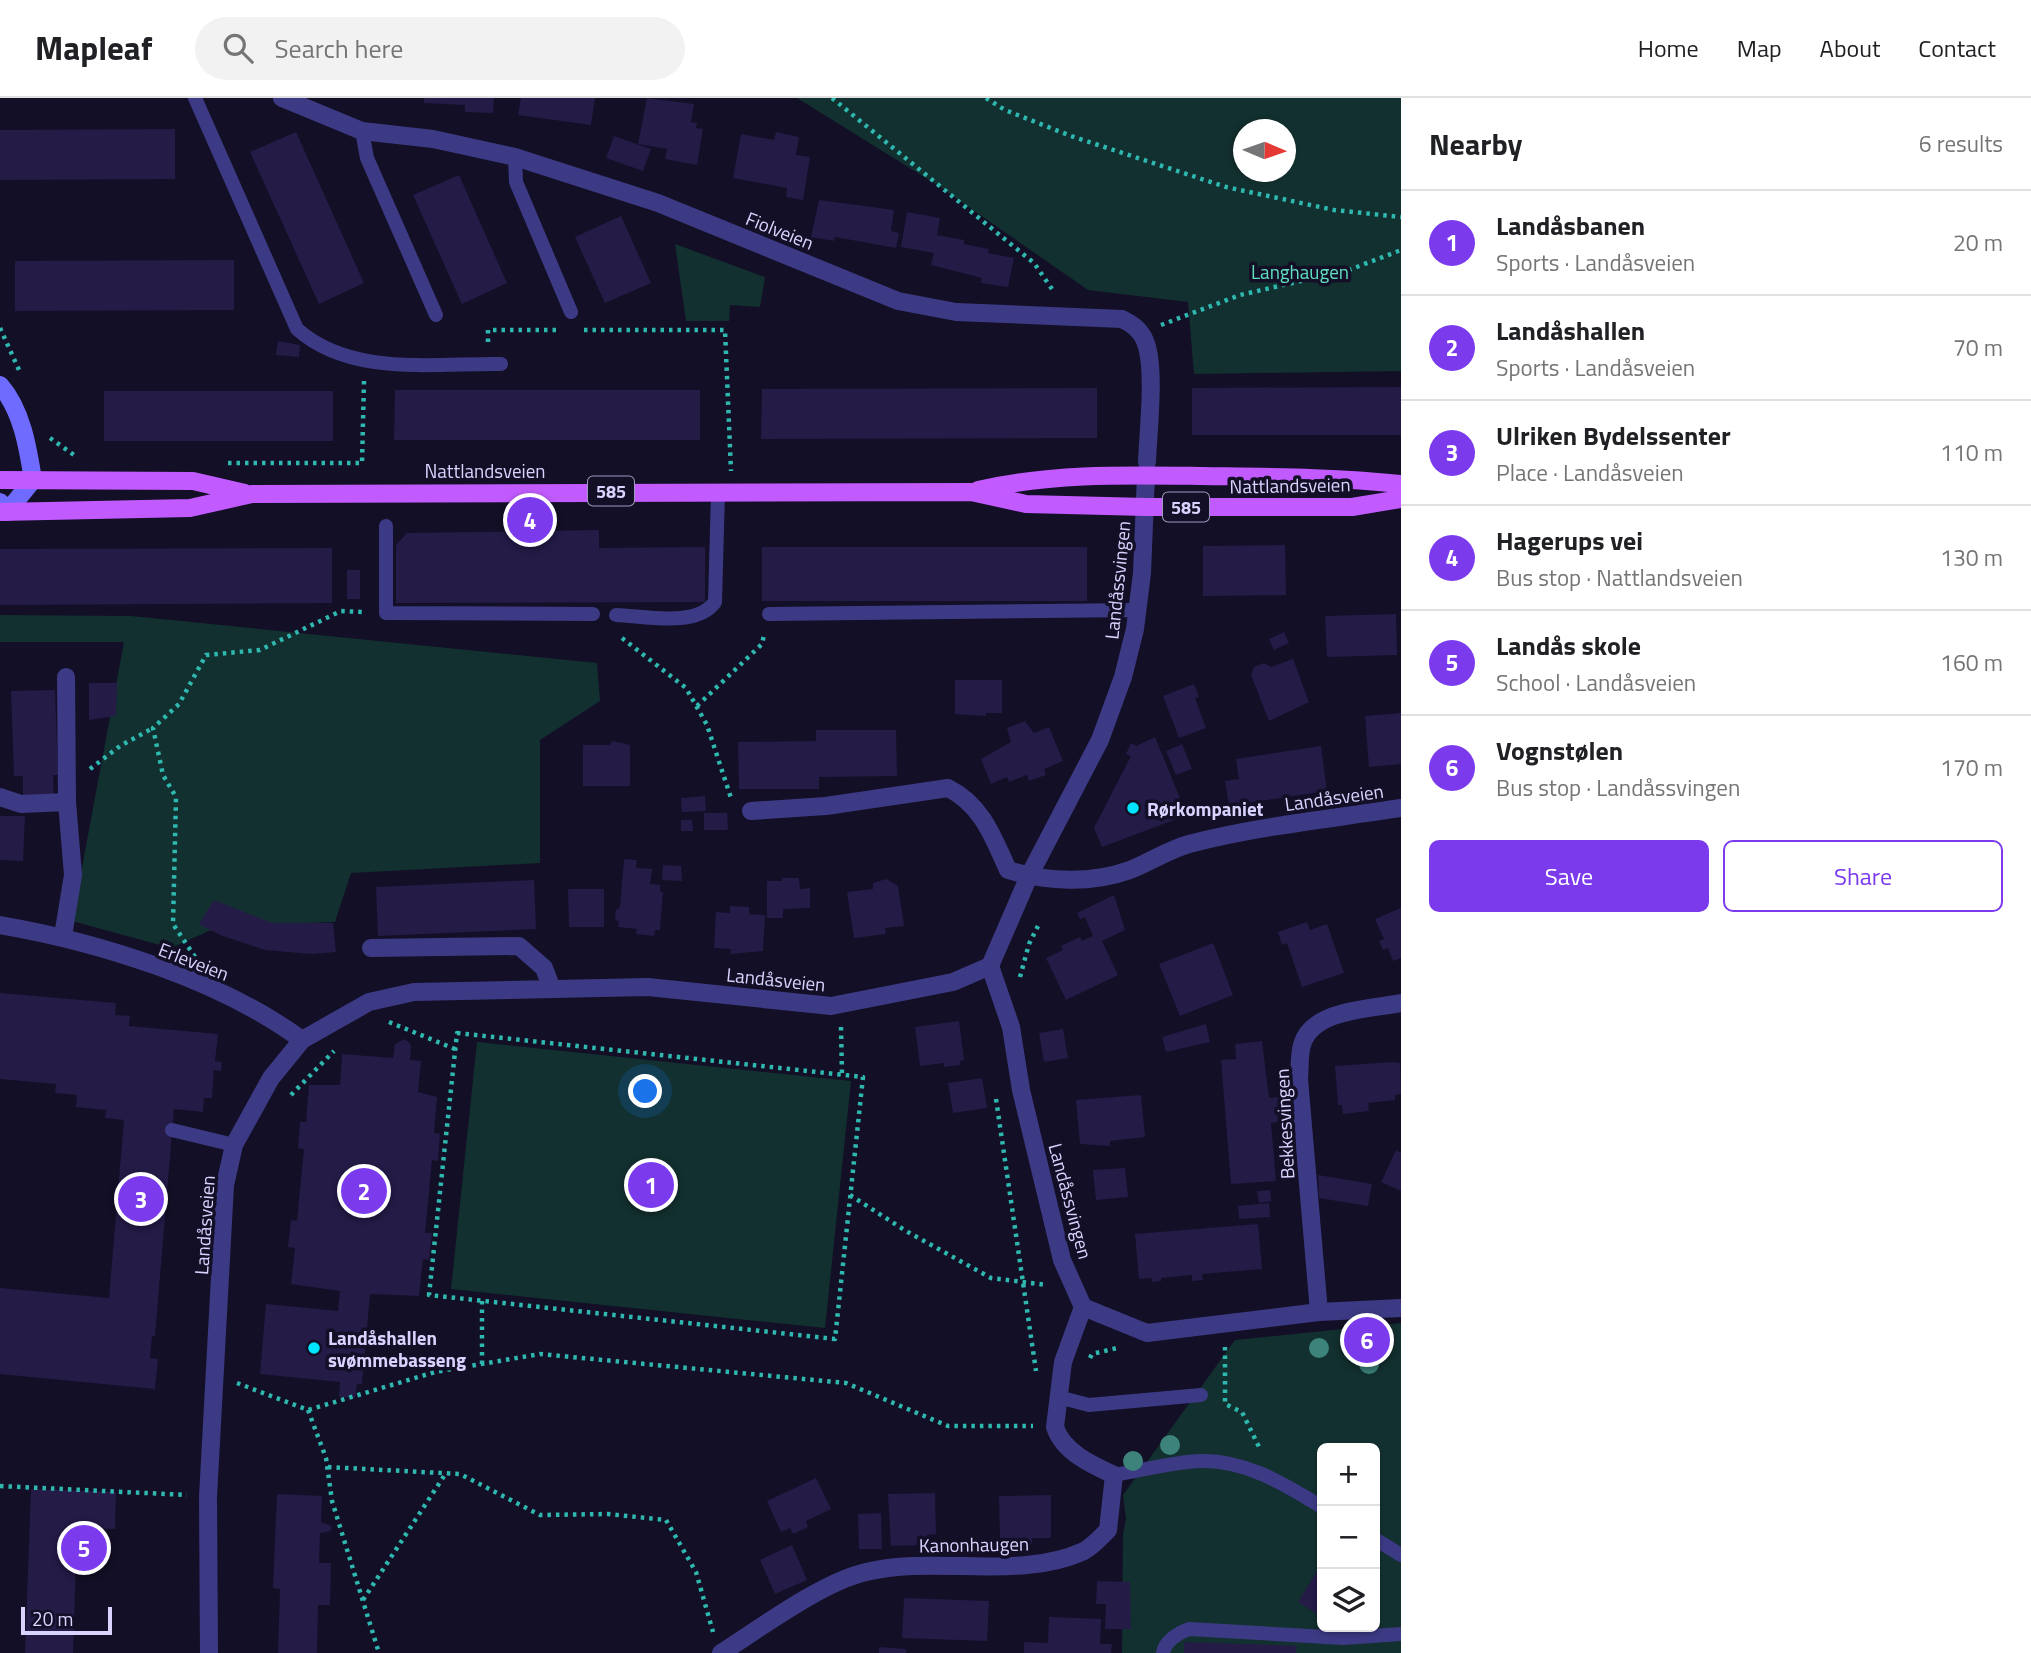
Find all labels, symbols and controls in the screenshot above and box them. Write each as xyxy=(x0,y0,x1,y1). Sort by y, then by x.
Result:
search box xyxy=(195,17,685,80)
text: Mapleaf xyxy=(35,23,153,73)
icon: search xyxy=(219,29,257,67)
text: Search here xyxy=(275,29,403,68)
text: Home xyxy=(1638,30,1699,66)
text: Map xyxy=(1737,30,1782,66)
text: About xyxy=(1820,30,1880,66)
text: Contact xyxy=(1918,30,1996,66)
north arrow xyxy=(1233,119,1296,182)
text: Nearby xyxy=(1429,121,1522,167)
text: 6 results xyxy=(1919,126,2003,161)
street label: Fiolveien xyxy=(742,203,818,257)
text: Landåsbanen xyxy=(1496,206,1645,245)
text: 1 xyxy=(1446,225,1458,260)
text: 20 m xyxy=(1953,225,2003,260)
text: Sports · Landåsveien xyxy=(1496,245,1695,280)
park label: Langhaugen xyxy=(1251,257,1349,286)
text: Landåshallen xyxy=(1496,311,1645,350)
text: 2 xyxy=(1446,330,1458,365)
text: 70 m xyxy=(1953,330,2003,365)
text: Sports · Landåsveien xyxy=(1496,350,1695,385)
text: Ulriken Bydelssenter xyxy=(1496,416,1731,455)
text: 3 xyxy=(1446,435,1458,470)
text: 110 m xyxy=(1940,435,2003,470)
text: Place · Landåsveien xyxy=(1496,455,1684,490)
street label: Nattlandsveien xyxy=(424,456,546,485)
street label: Nattlandsveien xyxy=(1229,469,1351,501)
road number: 585 xyxy=(588,477,634,506)
road number: 585 xyxy=(1163,492,1209,522)
pin: 4 xyxy=(507,494,553,546)
street label: Landåssvingen xyxy=(1096,519,1138,641)
text: Hagerups vei xyxy=(1496,521,1643,560)
text: 4 xyxy=(1446,540,1458,575)
text: 130 m xyxy=(1940,540,2003,575)
text: Bus stop · Nattlandsveien xyxy=(1496,560,1743,595)
text: Landås skole xyxy=(1496,626,1641,665)
text: 5 xyxy=(1446,645,1458,680)
text: 160 m xyxy=(1940,645,2003,680)
text: School · Landåsveien xyxy=(1496,665,1696,700)
text: Vognstølen xyxy=(1496,731,1623,770)
text: 6 xyxy=(1446,750,1458,785)
text: 170 m xyxy=(1940,750,2003,785)
text: Bus stop · Landåssvingen xyxy=(1496,770,1740,805)
street label: Landåsveien xyxy=(1283,776,1385,818)
place label: Rørkompaniet xyxy=(1147,794,1264,823)
marker: Rørkompaniet xyxy=(1125,800,1141,816)
button: Save xyxy=(1429,840,1709,912)
button: Share xyxy=(1723,840,2003,912)
street label: Erleveien xyxy=(155,934,233,988)
street label: Landåsveien xyxy=(725,959,827,999)
street label: Bekkesvingen xyxy=(1267,1068,1301,1180)
your location xyxy=(628,1074,662,1108)
street label: Landåssvingen xyxy=(1042,1140,1100,1262)
pin: 1 xyxy=(628,1159,674,1211)
pin: 2 xyxy=(341,1165,387,1217)
pin: 3 xyxy=(118,1173,164,1225)
street label: Landåsveien xyxy=(186,1174,222,1276)
pin: 6 xyxy=(1344,1314,1390,1366)
place label: Landåshallen svømmebasseng xyxy=(328,1323,466,1374)
marker: Landåshallen svømmebasseng xyxy=(306,1340,322,1356)
map controls xyxy=(1317,1443,1380,1632)
button: + xyxy=(1317,1443,1380,1506)
button: − xyxy=(1317,1506,1380,1569)
pin: 5 xyxy=(61,1522,107,1574)
street label: Kanonhaugen xyxy=(919,1529,1029,1559)
button: layers xyxy=(1317,1569,1380,1632)
scale bar xyxy=(21,1604,112,1636)
text: 20 m xyxy=(32,1604,73,1633)

